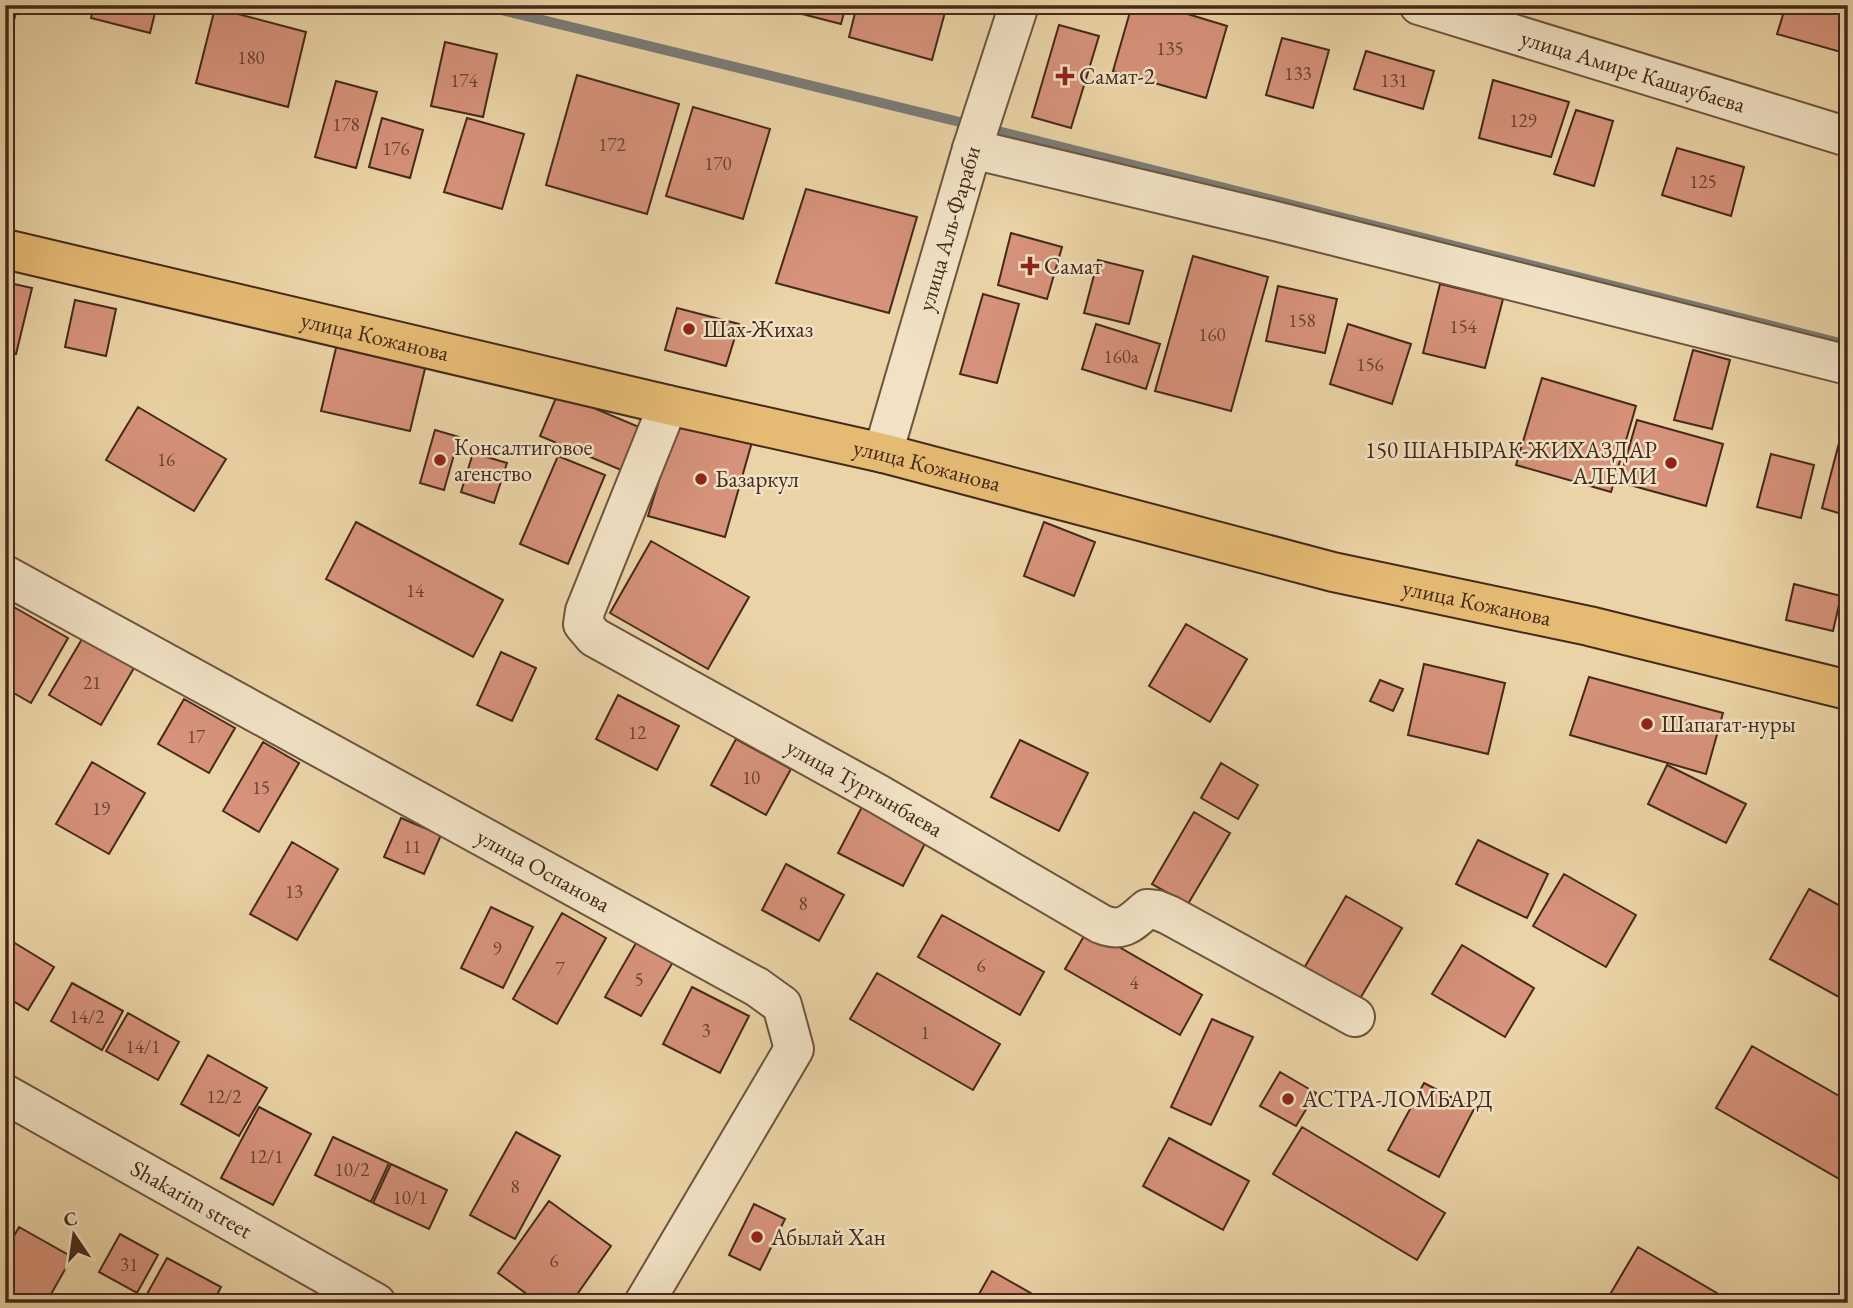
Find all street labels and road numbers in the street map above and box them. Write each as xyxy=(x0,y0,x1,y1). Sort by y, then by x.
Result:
street label: улица Амире Кашаубаева xyxy=(1517,22,1750,120)
street label: улица Аль-Фараби xyxy=(910,142,987,315)
street label: улица Кожанова xyxy=(298,304,453,368)
street label: улица Кожанова xyxy=(850,432,1005,499)
street label: улица Кожанова xyxy=(1400,572,1555,633)
street label: улица Тургынбаева xyxy=(781,731,949,844)
street label: улица Оспанова xyxy=(471,821,616,919)
street label: Shakarim street xyxy=(125,1153,258,1246)

